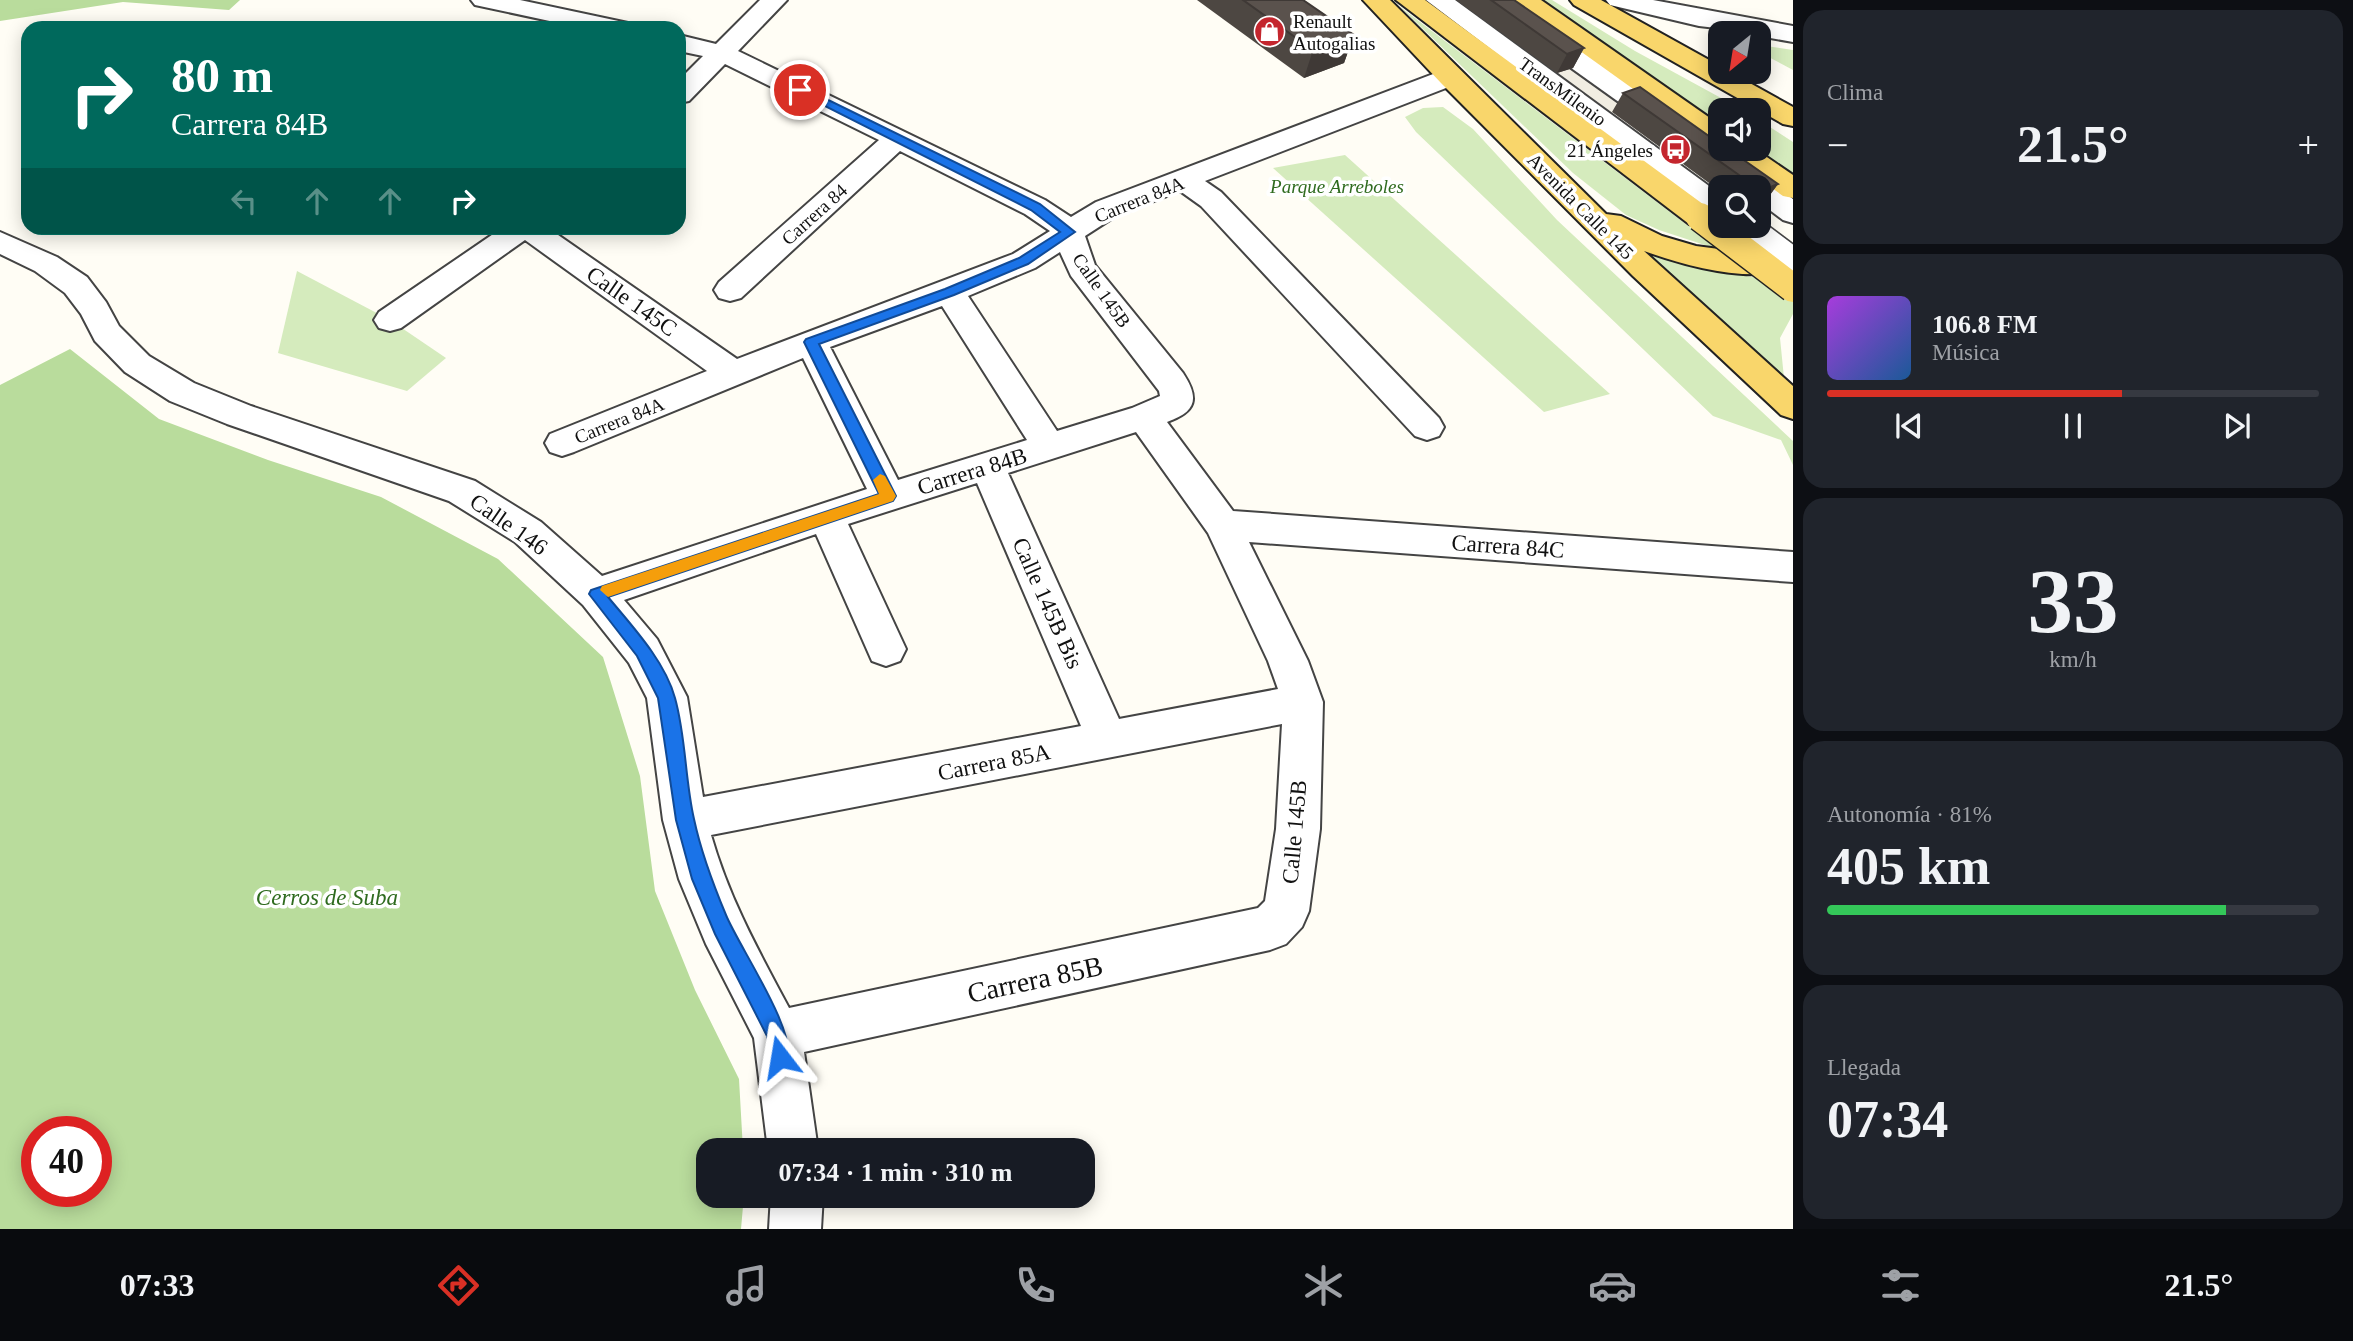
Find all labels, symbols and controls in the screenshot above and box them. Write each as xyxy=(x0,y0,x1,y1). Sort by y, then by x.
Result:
place label: Renault Autogalias xyxy=(1293,11,1375,54)
shop icon: Renault Autogalias xyxy=(1253,15,1287,49)
north arrow xyxy=(1708,21,1771,84)
map controls xyxy=(1708,21,1771,238)
text: 80 m xyxy=(171,48,273,103)
icon: right xyxy=(56,49,147,140)
street label: TransMilenio xyxy=(1515,53,1610,130)
pin xyxy=(770,60,830,120)
icon: arrive xyxy=(781,71,819,109)
text: Clima xyxy=(1827,80,1883,105)
button: sound xyxy=(1708,98,1771,161)
text: Carrera 84B xyxy=(171,106,328,142)
text: 21.5° xyxy=(2017,116,2129,173)
text: − xyxy=(1827,124,1848,166)
text: + xyxy=(2298,124,2319,166)
bus stop icon: 21 Ángeles xyxy=(1659,133,1693,167)
place label: 21 Ángeles xyxy=(1567,140,1653,161)
street label: Avenida Calle 145 xyxy=(1523,149,1638,264)
street label: Carrera 84A xyxy=(1091,172,1187,227)
button: search xyxy=(1708,175,1771,238)
park label: Parque Arreboles xyxy=(1269,176,1404,197)
street label: Carrera 84 xyxy=(777,179,852,249)
icon: left xyxy=(225,182,263,220)
icon: ahead xyxy=(298,182,336,220)
icon: ahead xyxy=(371,182,409,220)
icon: right xyxy=(444,182,482,220)
street label: Calle 145B xyxy=(1068,249,1135,332)
street label: Calle 145C xyxy=(582,261,682,342)
text: 106.8 FM xyxy=(1932,310,2037,339)
text: Música xyxy=(1932,340,2000,365)
street label: Carrera 84A xyxy=(571,393,667,448)
icon: previous xyxy=(1890,407,1928,445)
icon: pause xyxy=(2054,407,2092,445)
icon: next xyxy=(2218,407,2256,445)
street label: Carrera 84B xyxy=(914,443,1030,500)
street label: Calle 146 xyxy=(465,489,552,560)
street label: Carrera 84C xyxy=(1451,530,1565,563)
street label: Calle 145B Bis xyxy=(1008,534,1088,673)
text: 33 xyxy=(2028,551,2119,652)
text: km/h xyxy=(2049,647,2097,672)
street label: Carrera 85A xyxy=(936,739,1053,786)
street label: Calle 145B xyxy=(1278,779,1311,885)
text: Autonomía · 81% xyxy=(1827,802,1992,827)
text: 405 km xyxy=(1827,838,1990,895)
park label: Cerros de Suba xyxy=(256,885,398,910)
street label: Carrera 85B xyxy=(965,950,1106,1009)
position arrow xyxy=(743,1020,817,1094)
text: Llegada xyxy=(1827,1055,1901,1080)
text: 07:34 xyxy=(1827,1091,1948,1148)
speed limit sign: 40 xyxy=(21,1116,112,1207)
text: 07:34 · 1 min · 310 m xyxy=(779,1158,1013,1187)
icon: directions xyxy=(434,1261,483,1310)
icon: music xyxy=(722,1261,771,1310)
icon: phone xyxy=(1011,1261,1060,1310)
icon: climate xyxy=(1299,1261,1348,1310)
icon: car xyxy=(1588,1261,1637,1310)
icon: filters xyxy=(1876,1261,1925,1310)
text: 07:33 xyxy=(120,1267,194,1303)
text: 21.5° xyxy=(2164,1267,2233,1303)

